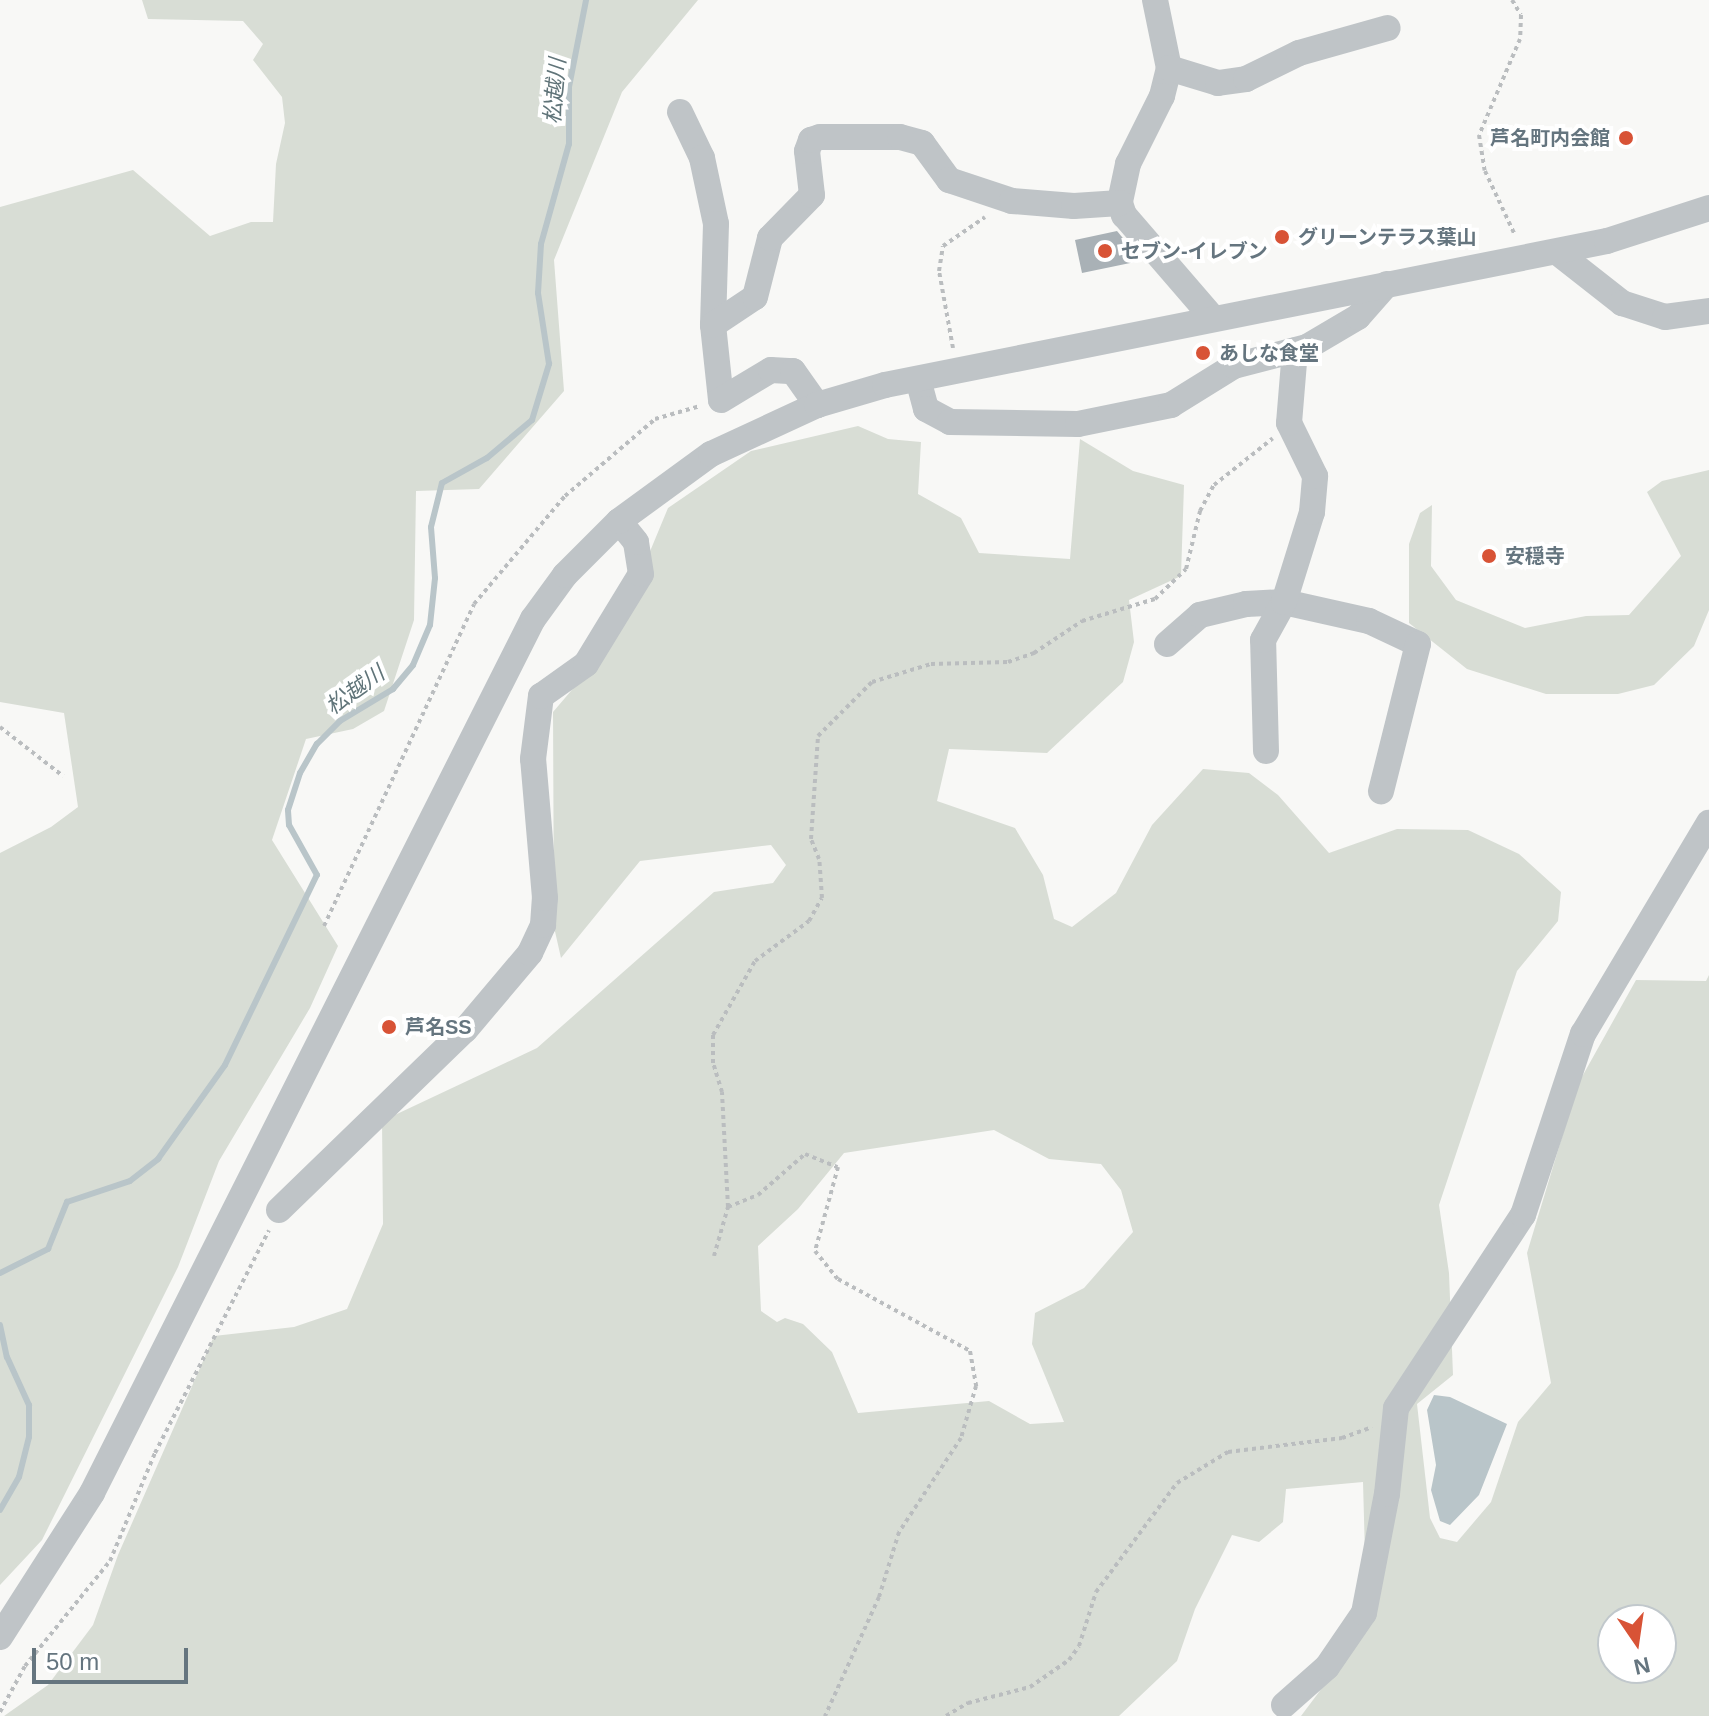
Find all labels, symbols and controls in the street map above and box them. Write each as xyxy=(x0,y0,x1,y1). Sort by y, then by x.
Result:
water label: 松越川 xyxy=(539,57,571,125)
place label: 芦名町内会館 xyxy=(1490,126,1610,150)
marker: 芦名町内会館 xyxy=(1617,129,1635,147)
place label: グリーンテラス葉山 xyxy=(1298,225,1478,249)
marker: グリーンテラス葉山 xyxy=(1273,228,1291,246)
place label: セブン-イレブン xyxy=(1121,239,1268,263)
marker: セブン-イレブン xyxy=(1096,242,1114,260)
place label: あしな食堂 xyxy=(1219,341,1319,365)
marker: あしな食堂 xyxy=(1194,344,1212,362)
place label: 安穏寺 xyxy=(1505,544,1565,568)
marker: 安穏寺 xyxy=(1480,547,1498,565)
water label: 松越川 xyxy=(321,660,389,720)
place label: 芦名SS xyxy=(405,1015,472,1039)
marker: 芦名SS xyxy=(380,1018,398,1036)
north arrow xyxy=(1597,1604,1677,1684)
scale bar xyxy=(36,1632,192,1682)
text: 50 m xyxy=(46,1648,99,1675)
text: N xyxy=(1632,1652,1653,1680)

